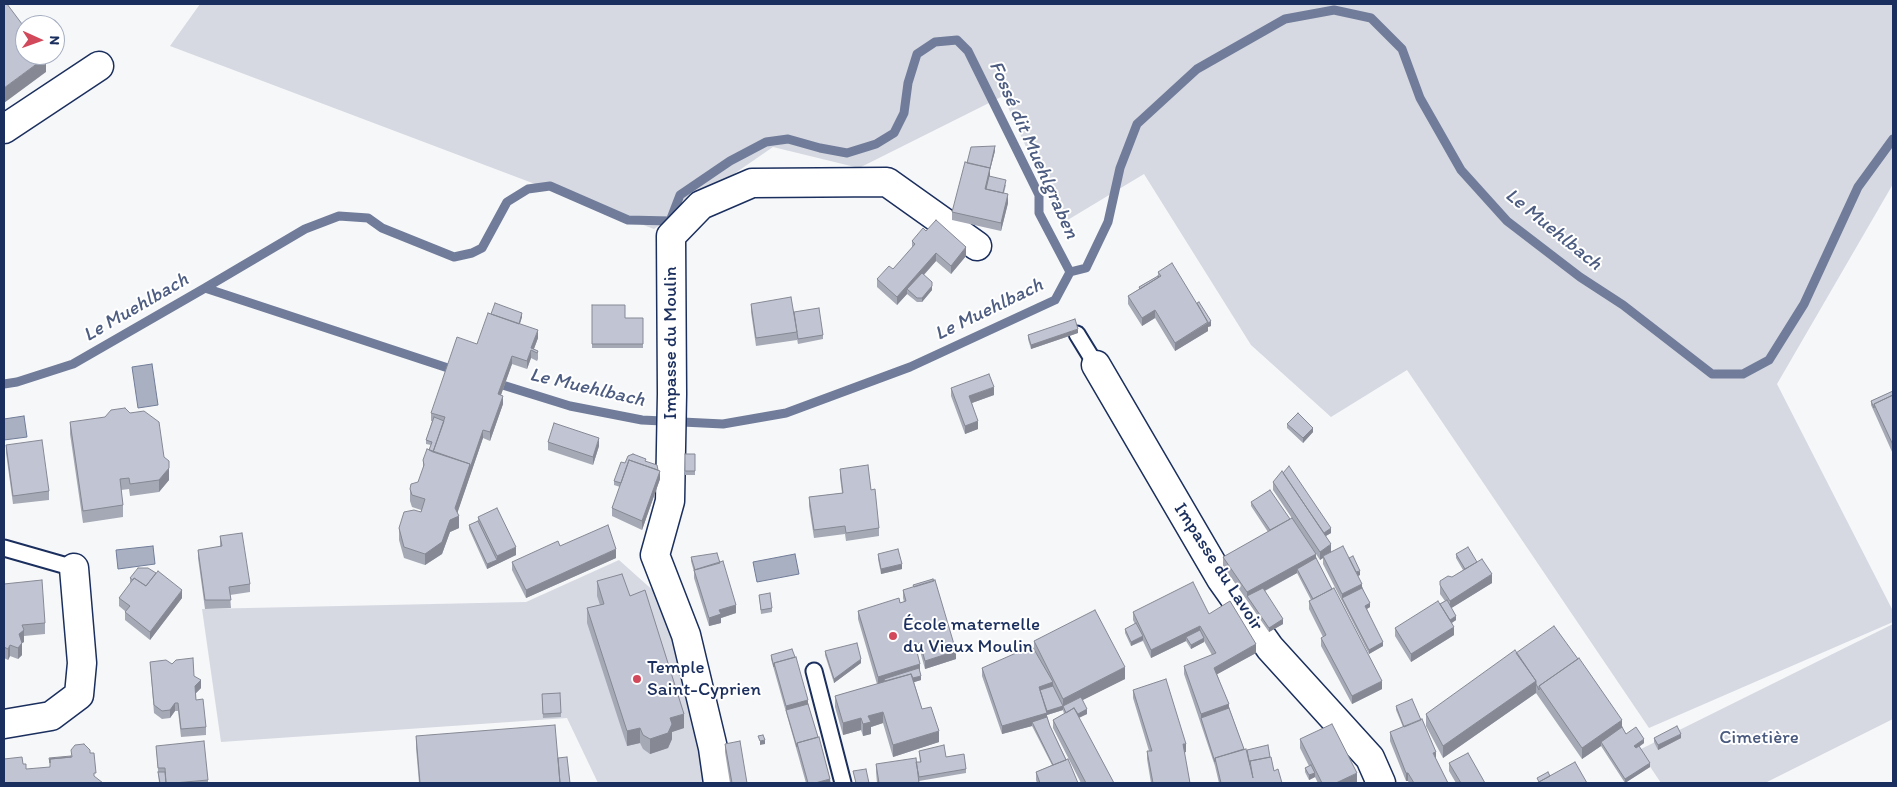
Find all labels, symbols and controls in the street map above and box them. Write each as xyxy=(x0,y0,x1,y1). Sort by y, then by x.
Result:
north arrow xyxy=(15,15,65,65)
text: N xyxy=(46,35,63,46)
water label: Fossé dit Muehlgraben xyxy=(983,57,1083,243)
water label: Le Muehlbach xyxy=(1500,184,1606,276)
street label: Impasse du Moulin xyxy=(660,266,682,420)
water label: Le Muehlbach xyxy=(79,268,193,348)
water label: Le Muehlbach xyxy=(931,274,1047,346)
water label: Le Muehlbach xyxy=(527,363,647,413)
street label: Impasse du Lavoir xyxy=(1168,499,1268,635)
place label: École maternelle du Vieux Moulin xyxy=(903,614,1040,658)
marker: École maternelle du Vieux Moulin xyxy=(887,630,899,642)
place label: Temple Saint-Cyprien xyxy=(647,657,761,701)
marker: Temple Saint-Cyprien xyxy=(631,673,643,685)
park label: Cimetière xyxy=(1719,727,1799,749)

